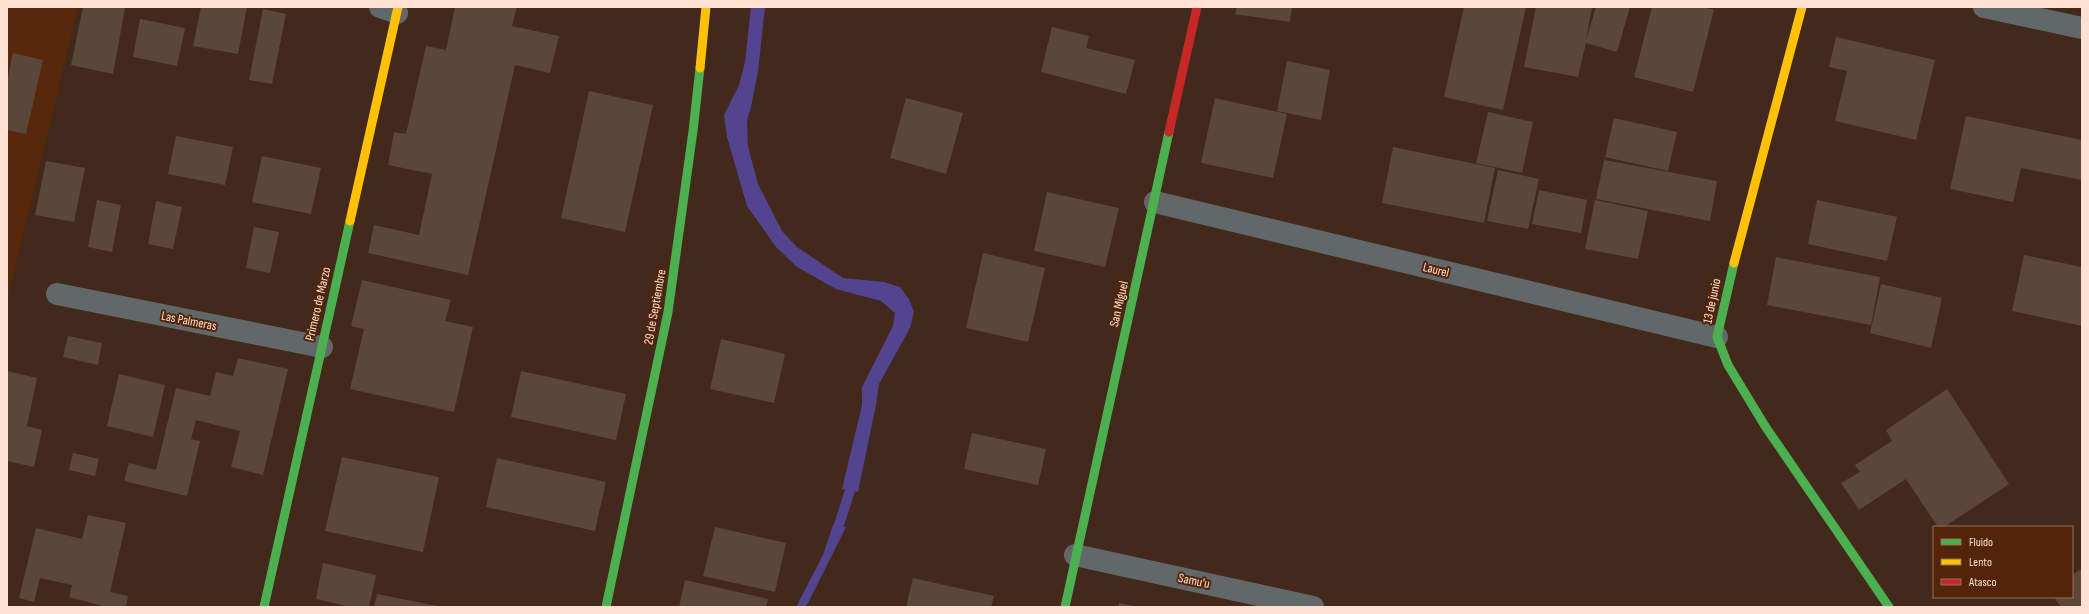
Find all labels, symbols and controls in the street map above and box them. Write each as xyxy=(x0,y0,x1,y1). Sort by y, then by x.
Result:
street label: Laurel xyxy=(1421,259,1451,281)
street label: Primero de Marzo xyxy=(302,266,334,342)
street label: 29 de Septiembre xyxy=(641,268,669,346)
street label: 13 de junio xyxy=(1699,277,1725,325)
street label: San Miguel xyxy=(1106,279,1132,329)
street label: Las Palmeras xyxy=(160,308,218,334)
legend xyxy=(1933,526,2073,598)
text: Fluido xyxy=(1969,535,1993,550)
text: Lento xyxy=(1969,555,1992,570)
street label: Samu'u xyxy=(1177,570,1211,592)
text: Atasco xyxy=(1968,575,1996,590)

